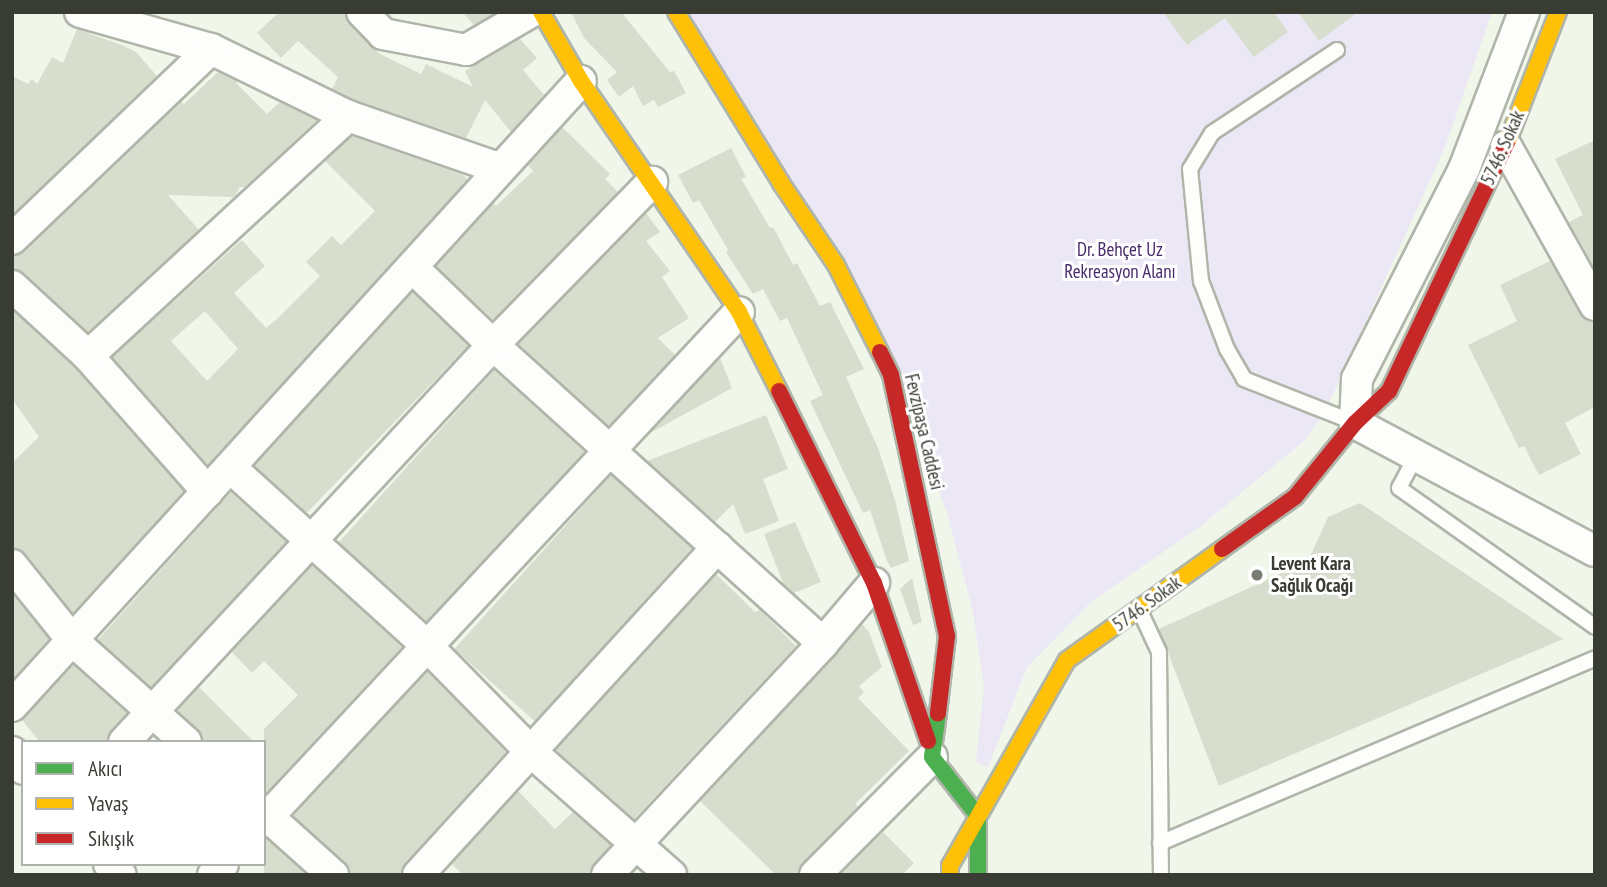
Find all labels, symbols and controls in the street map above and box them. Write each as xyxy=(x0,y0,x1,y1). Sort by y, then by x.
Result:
street label: 5746. Sokak xyxy=(1476,107,1530,189)
park label: Dr. Behçet Uz Rekreasyon Alanı xyxy=(1064,239,1176,283)
street label: Fevzipaşa Caddesi xyxy=(900,372,948,492)
place label: Levent Kara Sağlık Ocağı xyxy=(1271,553,1354,597)
marker: Levent Kara Sağlık Ocağı xyxy=(1249,567,1265,583)
street label: 5746. Sokak xyxy=(1108,571,1186,637)
legend xyxy=(21,740,266,866)
text: Akıcı xyxy=(88,755,123,782)
text: Yavaş xyxy=(88,790,128,817)
text: Sıkışık xyxy=(88,825,134,852)

